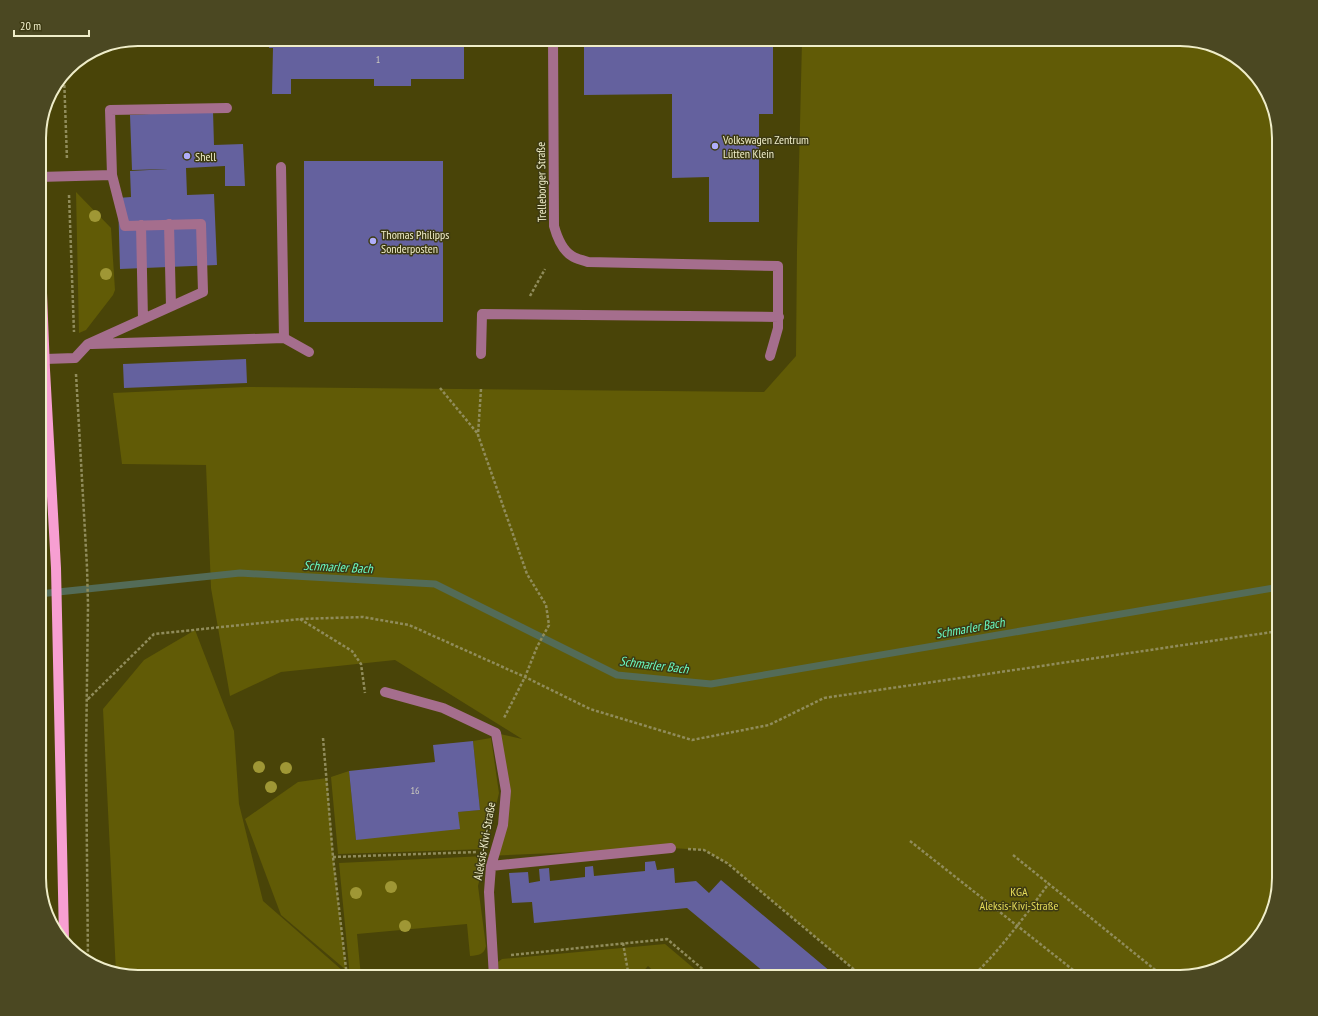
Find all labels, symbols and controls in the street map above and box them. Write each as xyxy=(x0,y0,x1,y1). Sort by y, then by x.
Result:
scale bar xyxy=(14,12,89,38)
text: 20 m xyxy=(20,18,41,33)
house number: 1 xyxy=(376,53,380,66)
place label: Volkswagen Zentrum Lütten Klein xyxy=(722,132,809,161)
marker: Volkswagen Zentrum Lütten Klein xyxy=(710,141,720,151)
street label: Trelleborger Straße xyxy=(533,142,549,222)
place label: Shell xyxy=(195,149,216,164)
marker: Shell xyxy=(182,151,192,161)
place label: Thomas Philipps Sonderposten xyxy=(381,227,449,256)
marker: Thomas Philipps Sonderposten xyxy=(368,236,378,246)
water label: Schmarler Bach xyxy=(303,557,374,577)
water label: Schmarler Bach xyxy=(934,613,1007,642)
water label: Schmarler Bach xyxy=(618,652,691,678)
house number: 16 xyxy=(411,784,420,797)
street label: Aleksis-Kivi-Straße xyxy=(470,801,498,881)
park label: KGA Aleksis-Kivi-Straße xyxy=(980,884,1058,913)

